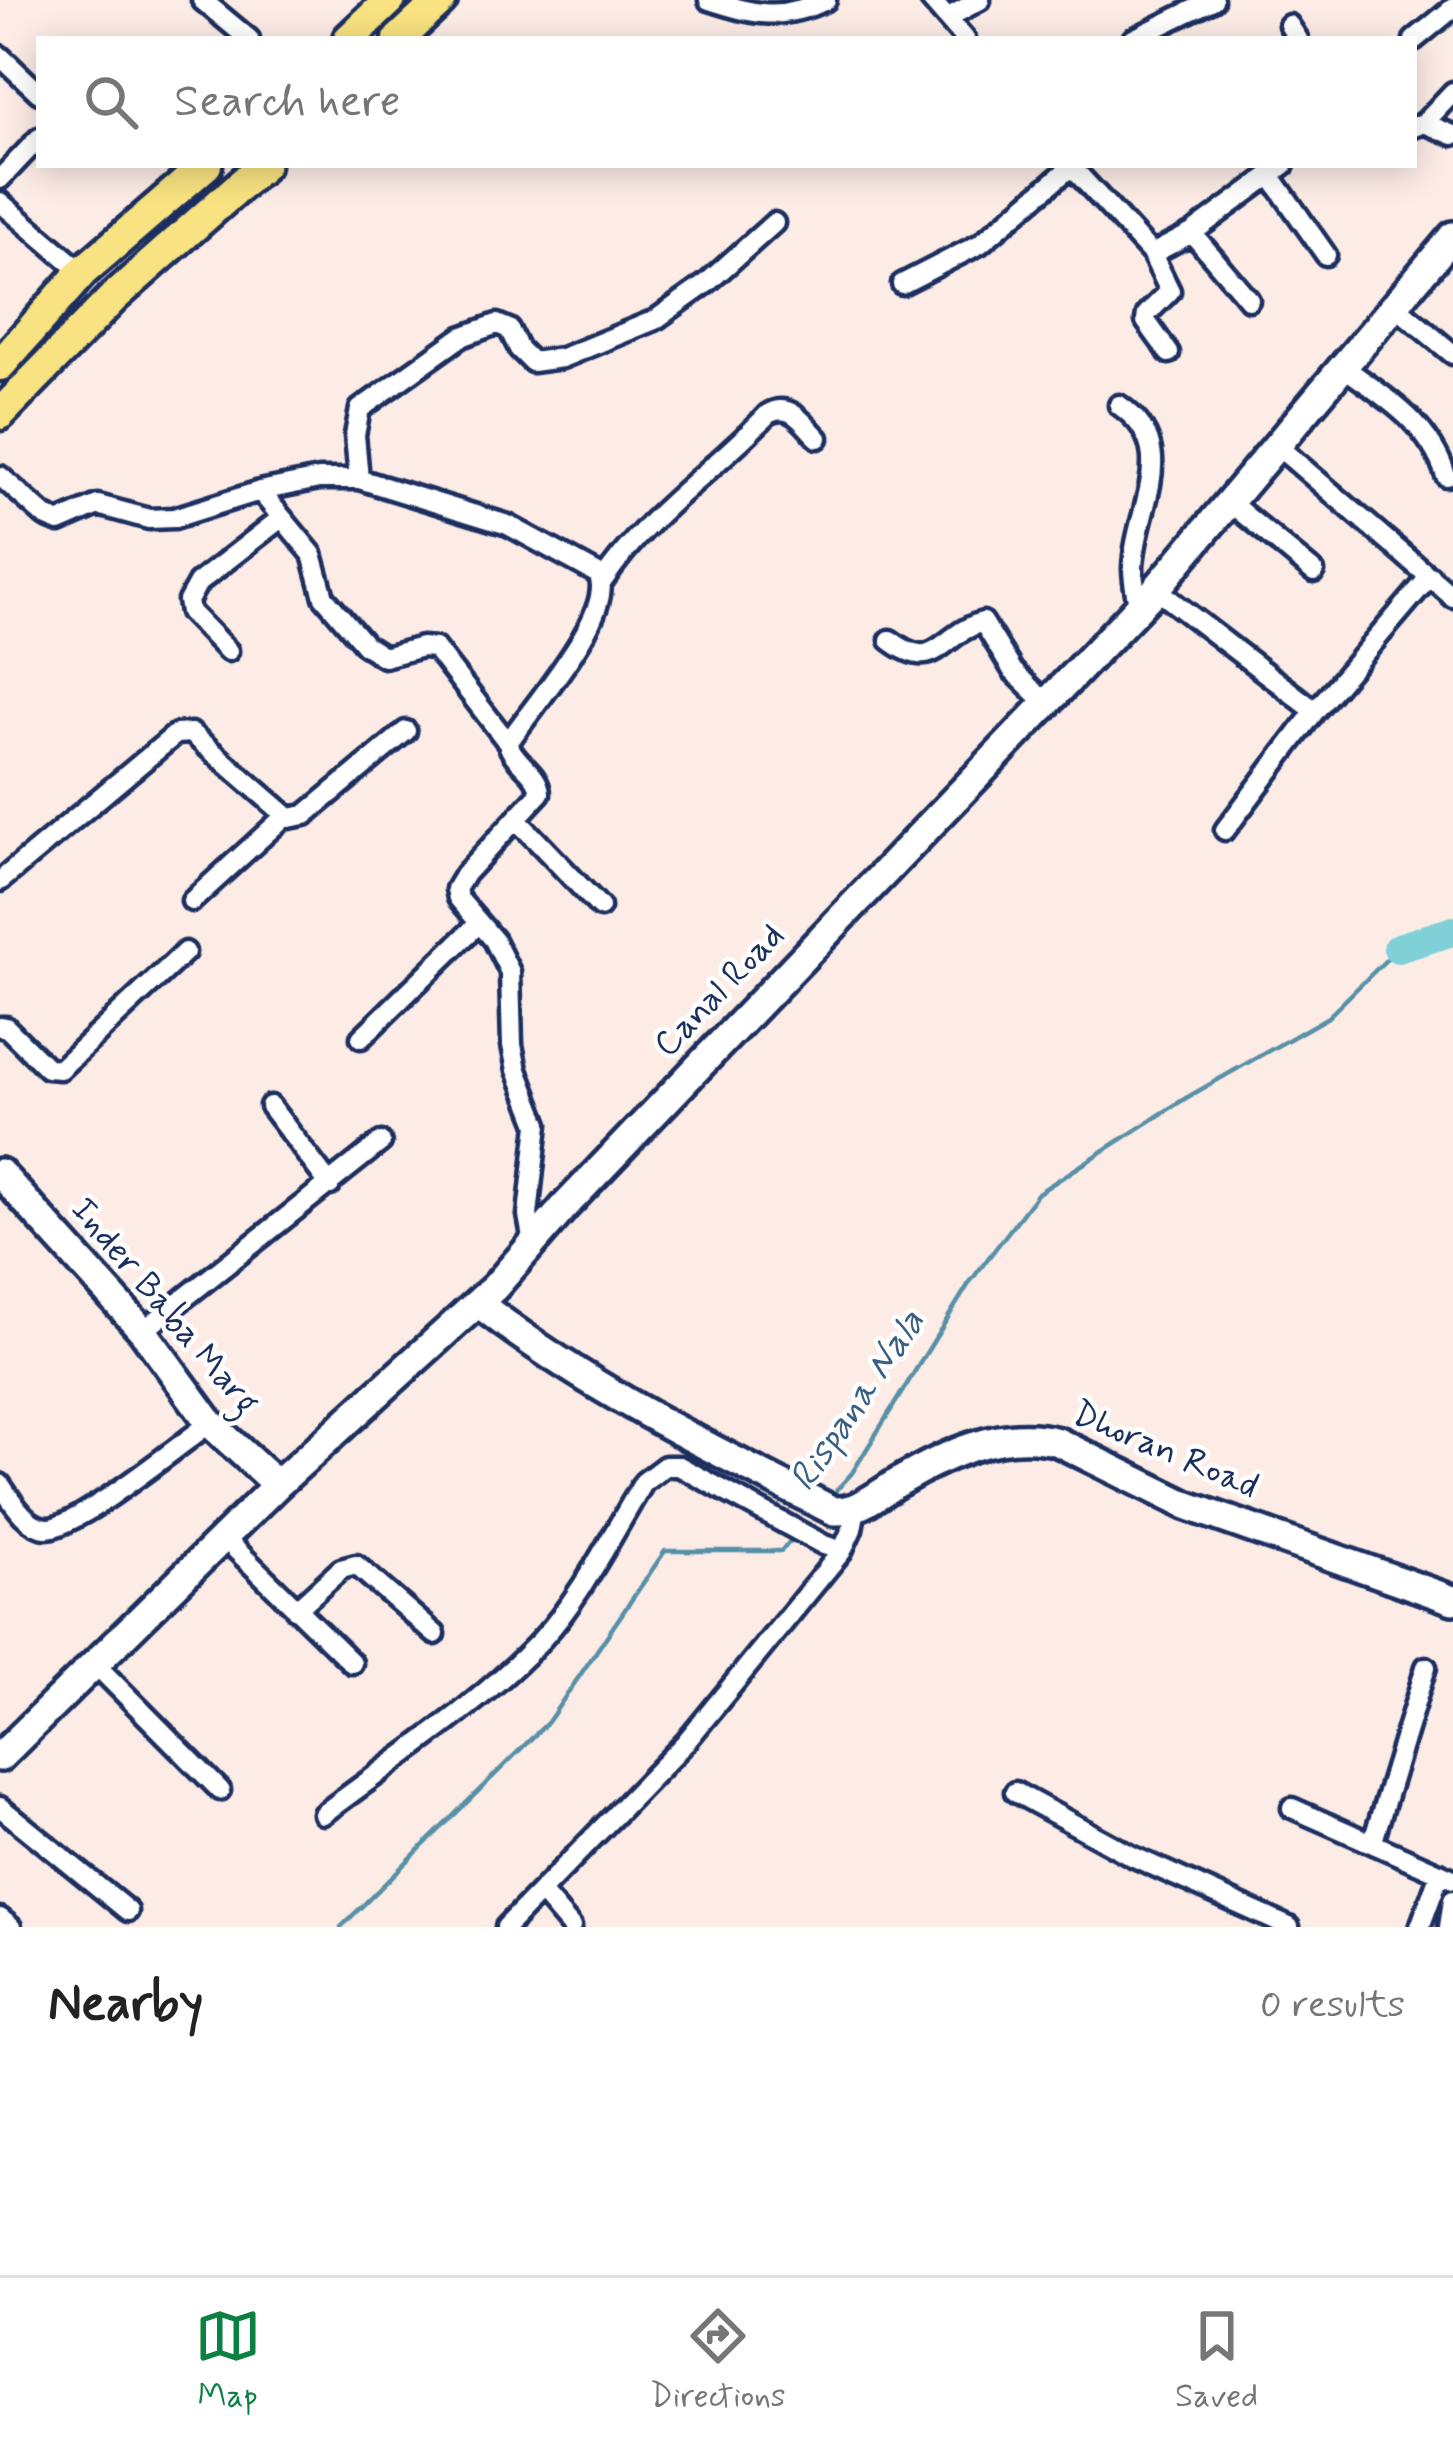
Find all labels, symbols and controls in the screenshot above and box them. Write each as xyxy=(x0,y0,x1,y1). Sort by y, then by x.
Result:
search box xyxy=(36,36,1417,168)
icon: search xyxy=(78,69,144,135)
text: Search here xyxy=(174,73,401,132)
street label: Canal Road xyxy=(644,914,796,1068)
street label: Inder Baba Marg xyxy=(57,1188,269,1428)
water label: Rispana Nala xyxy=(778,1300,938,1502)
street label: Dhoran Road xyxy=(1065,1391,1265,1511)
text: Nearby xyxy=(48,1972,203,2038)
text: 0 results xyxy=(1260,1980,1405,2031)
tab: Map xyxy=(195,2303,261,2419)
tab: Directions xyxy=(650,2303,786,2419)
tab: Saved xyxy=(1175,2303,1258,2419)

